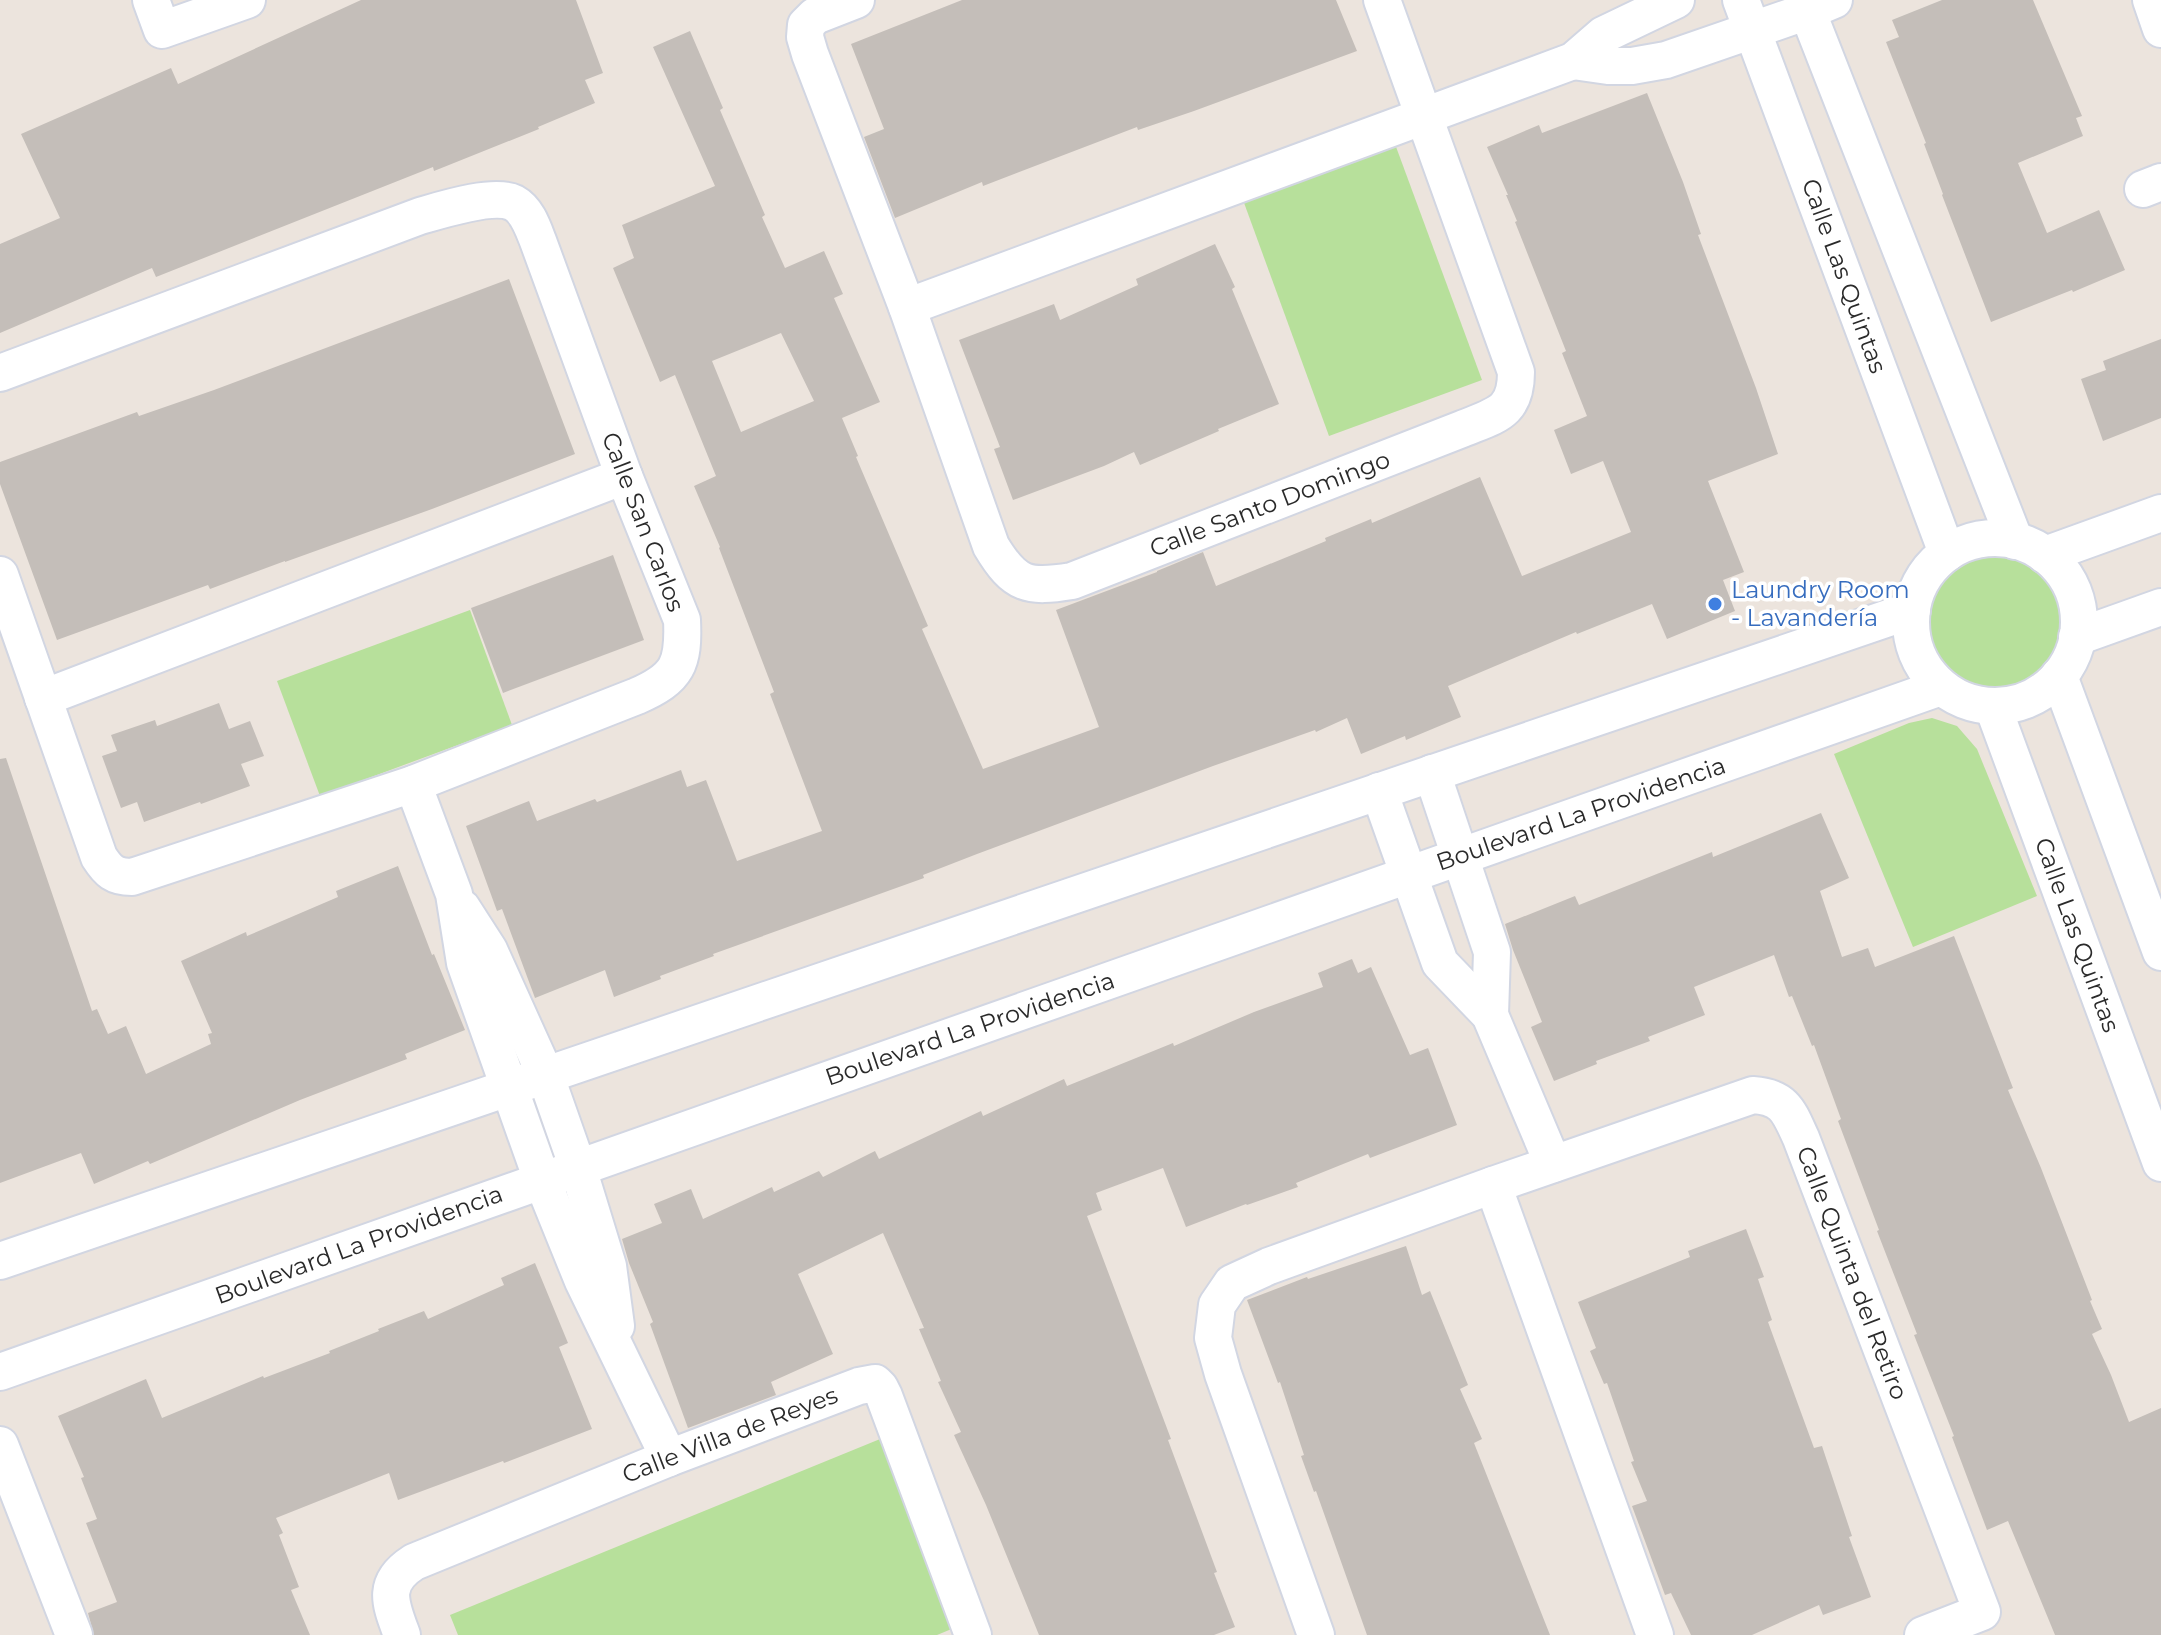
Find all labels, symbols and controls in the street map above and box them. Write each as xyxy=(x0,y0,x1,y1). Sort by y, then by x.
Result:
street label: Calle Las Quintas xyxy=(1796,175,1893,377)
street label: Calle San Carlos xyxy=(596,428,691,616)
street label: Calle Santo Domingo xyxy=(1146,444,1394,563)
place label: Laundry Room - Lavandería xyxy=(1731,575,1910,632)
marker: Laundry Room - Lavandería xyxy=(1706,595,1724,613)
street label: Boulevard La Providencia xyxy=(1432,750,1729,877)
street label: Calle Las Quintas xyxy=(2029,834,2126,1036)
street label: Boulevard La Providencia xyxy=(821,965,1118,1092)
street label: Calle Quinta del Retiro xyxy=(1791,1142,1914,1404)
street label: Boulevard La Providencia xyxy=(211,1179,507,1310)
street label: Calle Villa de Reyes xyxy=(618,1380,842,1489)

